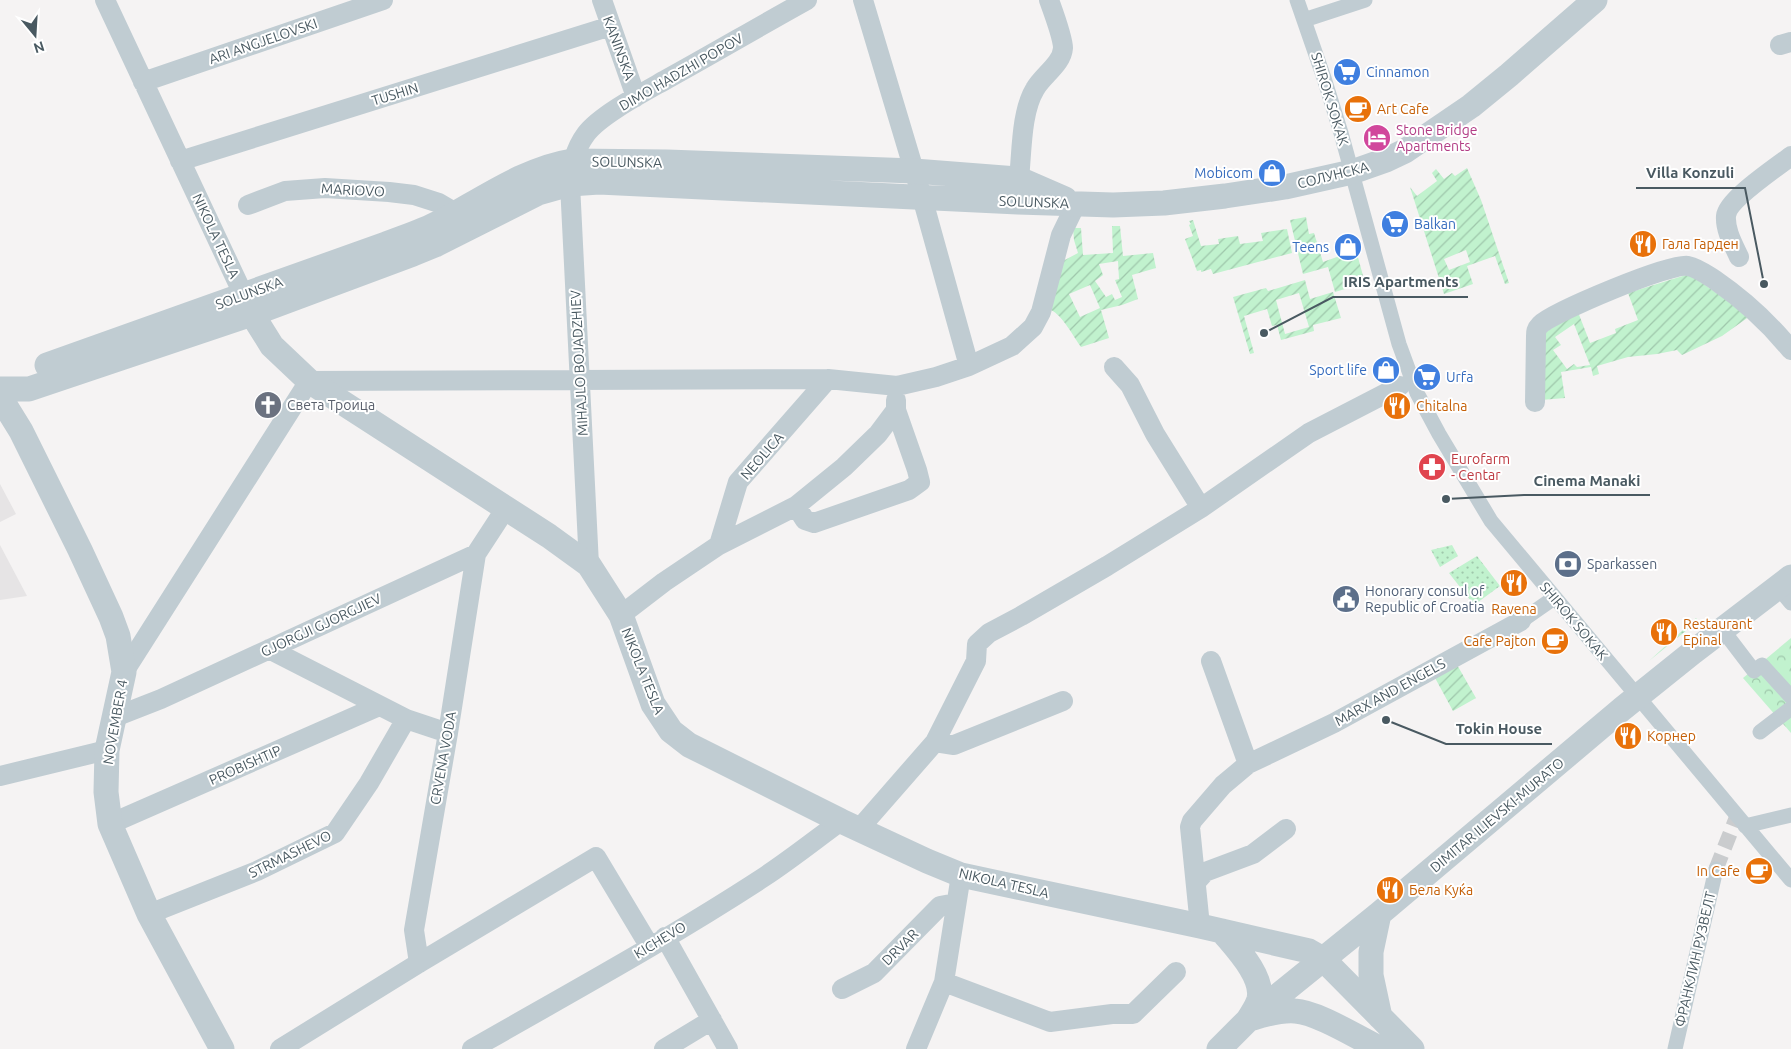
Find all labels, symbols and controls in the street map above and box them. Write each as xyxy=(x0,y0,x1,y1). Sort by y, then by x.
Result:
north arrow xyxy=(10,10,60,60)
street label: KANINSKA xyxy=(600,14,638,82)
street label: ARI ANGJELOVSKI xyxy=(207,15,319,67)
street label: DIMO HADZHI POPOV xyxy=(616,30,746,114)
text: N xyxy=(32,38,46,57)
street label: SHIROK SOKAK xyxy=(1308,50,1352,148)
supermarket icon: Cinnamon xyxy=(1332,57,1362,87)
place label: Cinnamon xyxy=(1366,64,1429,80)
street label: TUSHIN xyxy=(370,79,420,109)
cafe icon: Art Cafе xyxy=(1343,94,1373,124)
place label: Art Cafе xyxy=(1377,101,1429,117)
place label: Stone Bridge Apartments xyxy=(1396,122,1478,154)
hotel icon: Stone Bridge Apartments xyxy=(1362,123,1392,153)
street label: SOLUNSKA xyxy=(592,153,662,171)
shop icon: Mobicom xyxy=(1257,158,1287,188)
street label: СОЛУНСКА xyxy=(1296,158,1370,192)
callout: Villa Konzuli xyxy=(1636,158,1745,188)
text: Villa Konzuli xyxy=(1646,164,1734,181)
place label: Mobicom xyxy=(1194,165,1253,181)
street label: MARIOVO xyxy=(321,180,385,200)
street label: NIKOLA TESLA xyxy=(189,191,243,281)
street label: SOLUNSKA xyxy=(999,193,1069,211)
supermarket icon: Balkan xyxy=(1380,209,1410,239)
place label: Balkan xyxy=(1414,216,1456,232)
restaurant icon: Гала Гарден xyxy=(1628,229,1658,259)
shop icon: Teens xyxy=(1333,232,1363,262)
place label: Гала Гарден xyxy=(1662,236,1739,252)
place label: Teens xyxy=(1292,239,1329,255)
callout: IRIS Apartments xyxy=(1333,267,1468,297)
street label: SOLUNSKA xyxy=(213,273,285,313)
text: IRIS Apartments xyxy=(1343,273,1459,290)
street label: MIHAJLO BOJADZHIEV xyxy=(567,290,591,436)
shop icon: Sport life xyxy=(1371,355,1401,385)
place label: Sport life xyxy=(1309,362,1367,378)
supermarket icon: Urfa xyxy=(1412,362,1442,392)
place label: Urfa xyxy=(1446,369,1473,385)
church icon: Света Троица xyxy=(253,390,283,420)
restaurant icon: Chitalna xyxy=(1382,391,1412,421)
place label: Света Троица xyxy=(287,397,375,413)
place label: Chitalna xyxy=(1416,398,1468,414)
street label: NEOLICA xyxy=(737,429,787,483)
place label: Eurofarm - Centar xyxy=(1451,451,1510,483)
pharmacy icon: Eurofarm - Centar xyxy=(1417,452,1447,482)
callout: Cinema Manaki xyxy=(1524,465,1650,495)
text: Cinema Manaki xyxy=(1534,472,1640,489)
bank icon: Sparkassen xyxy=(1553,549,1583,579)
place label: Sparkassen xyxy=(1587,556,1657,572)
restaurant icon: Ravena xyxy=(1499,568,1529,598)
street label: SHIROK SOKAK xyxy=(1537,579,1612,664)
place label: Honorary consul of Republic of Croatia xyxy=(1365,583,1485,615)
public building icon: Honorary consul of Republic of Croatia xyxy=(1331,584,1361,614)
street label: GJORGJI GJORGJIEV xyxy=(258,590,384,660)
place label: Ravena xyxy=(1491,601,1537,617)
place label: Restaurant Epinal xyxy=(1683,616,1753,648)
restaurant icon: Restaurant Epinal xyxy=(1649,617,1679,647)
street label: NIKOLA TESLA xyxy=(618,625,668,717)
cafe icon: Cafe Pajton xyxy=(1540,626,1570,656)
place label: Cafe Pajton xyxy=(1463,633,1536,649)
street label: MARX AND ENGELS xyxy=(1332,655,1448,729)
street label: NOVEMBER 4 xyxy=(100,678,130,766)
street label: CRVENA VODA xyxy=(427,710,459,806)
callout: Tokin House xyxy=(1446,714,1552,744)
text: Tokin House xyxy=(1456,720,1542,737)
restaurant icon: Корнер xyxy=(1613,721,1643,751)
place label: Корнер xyxy=(1647,728,1696,744)
street label: PROBISHTIP xyxy=(206,742,284,788)
street label: DIMITAR ILIEVSKI-MURATO xyxy=(1427,754,1567,876)
street label: STRMASHEVO xyxy=(246,827,334,881)
cafe icon: In Cafe xyxy=(1744,856,1774,886)
place label: In Cafe xyxy=(1696,863,1740,879)
street label: NIKOLA TESLA xyxy=(957,865,1051,901)
restaurant icon: Бела Куќа xyxy=(1375,875,1405,905)
place label: Бела Куќа xyxy=(1409,882,1473,898)
street label: ФРАНКЛИН РУЗВЕЛТ xyxy=(1672,889,1718,1028)
street label: KICHEVO xyxy=(631,918,689,962)
street label: DRVAR xyxy=(879,925,922,968)

